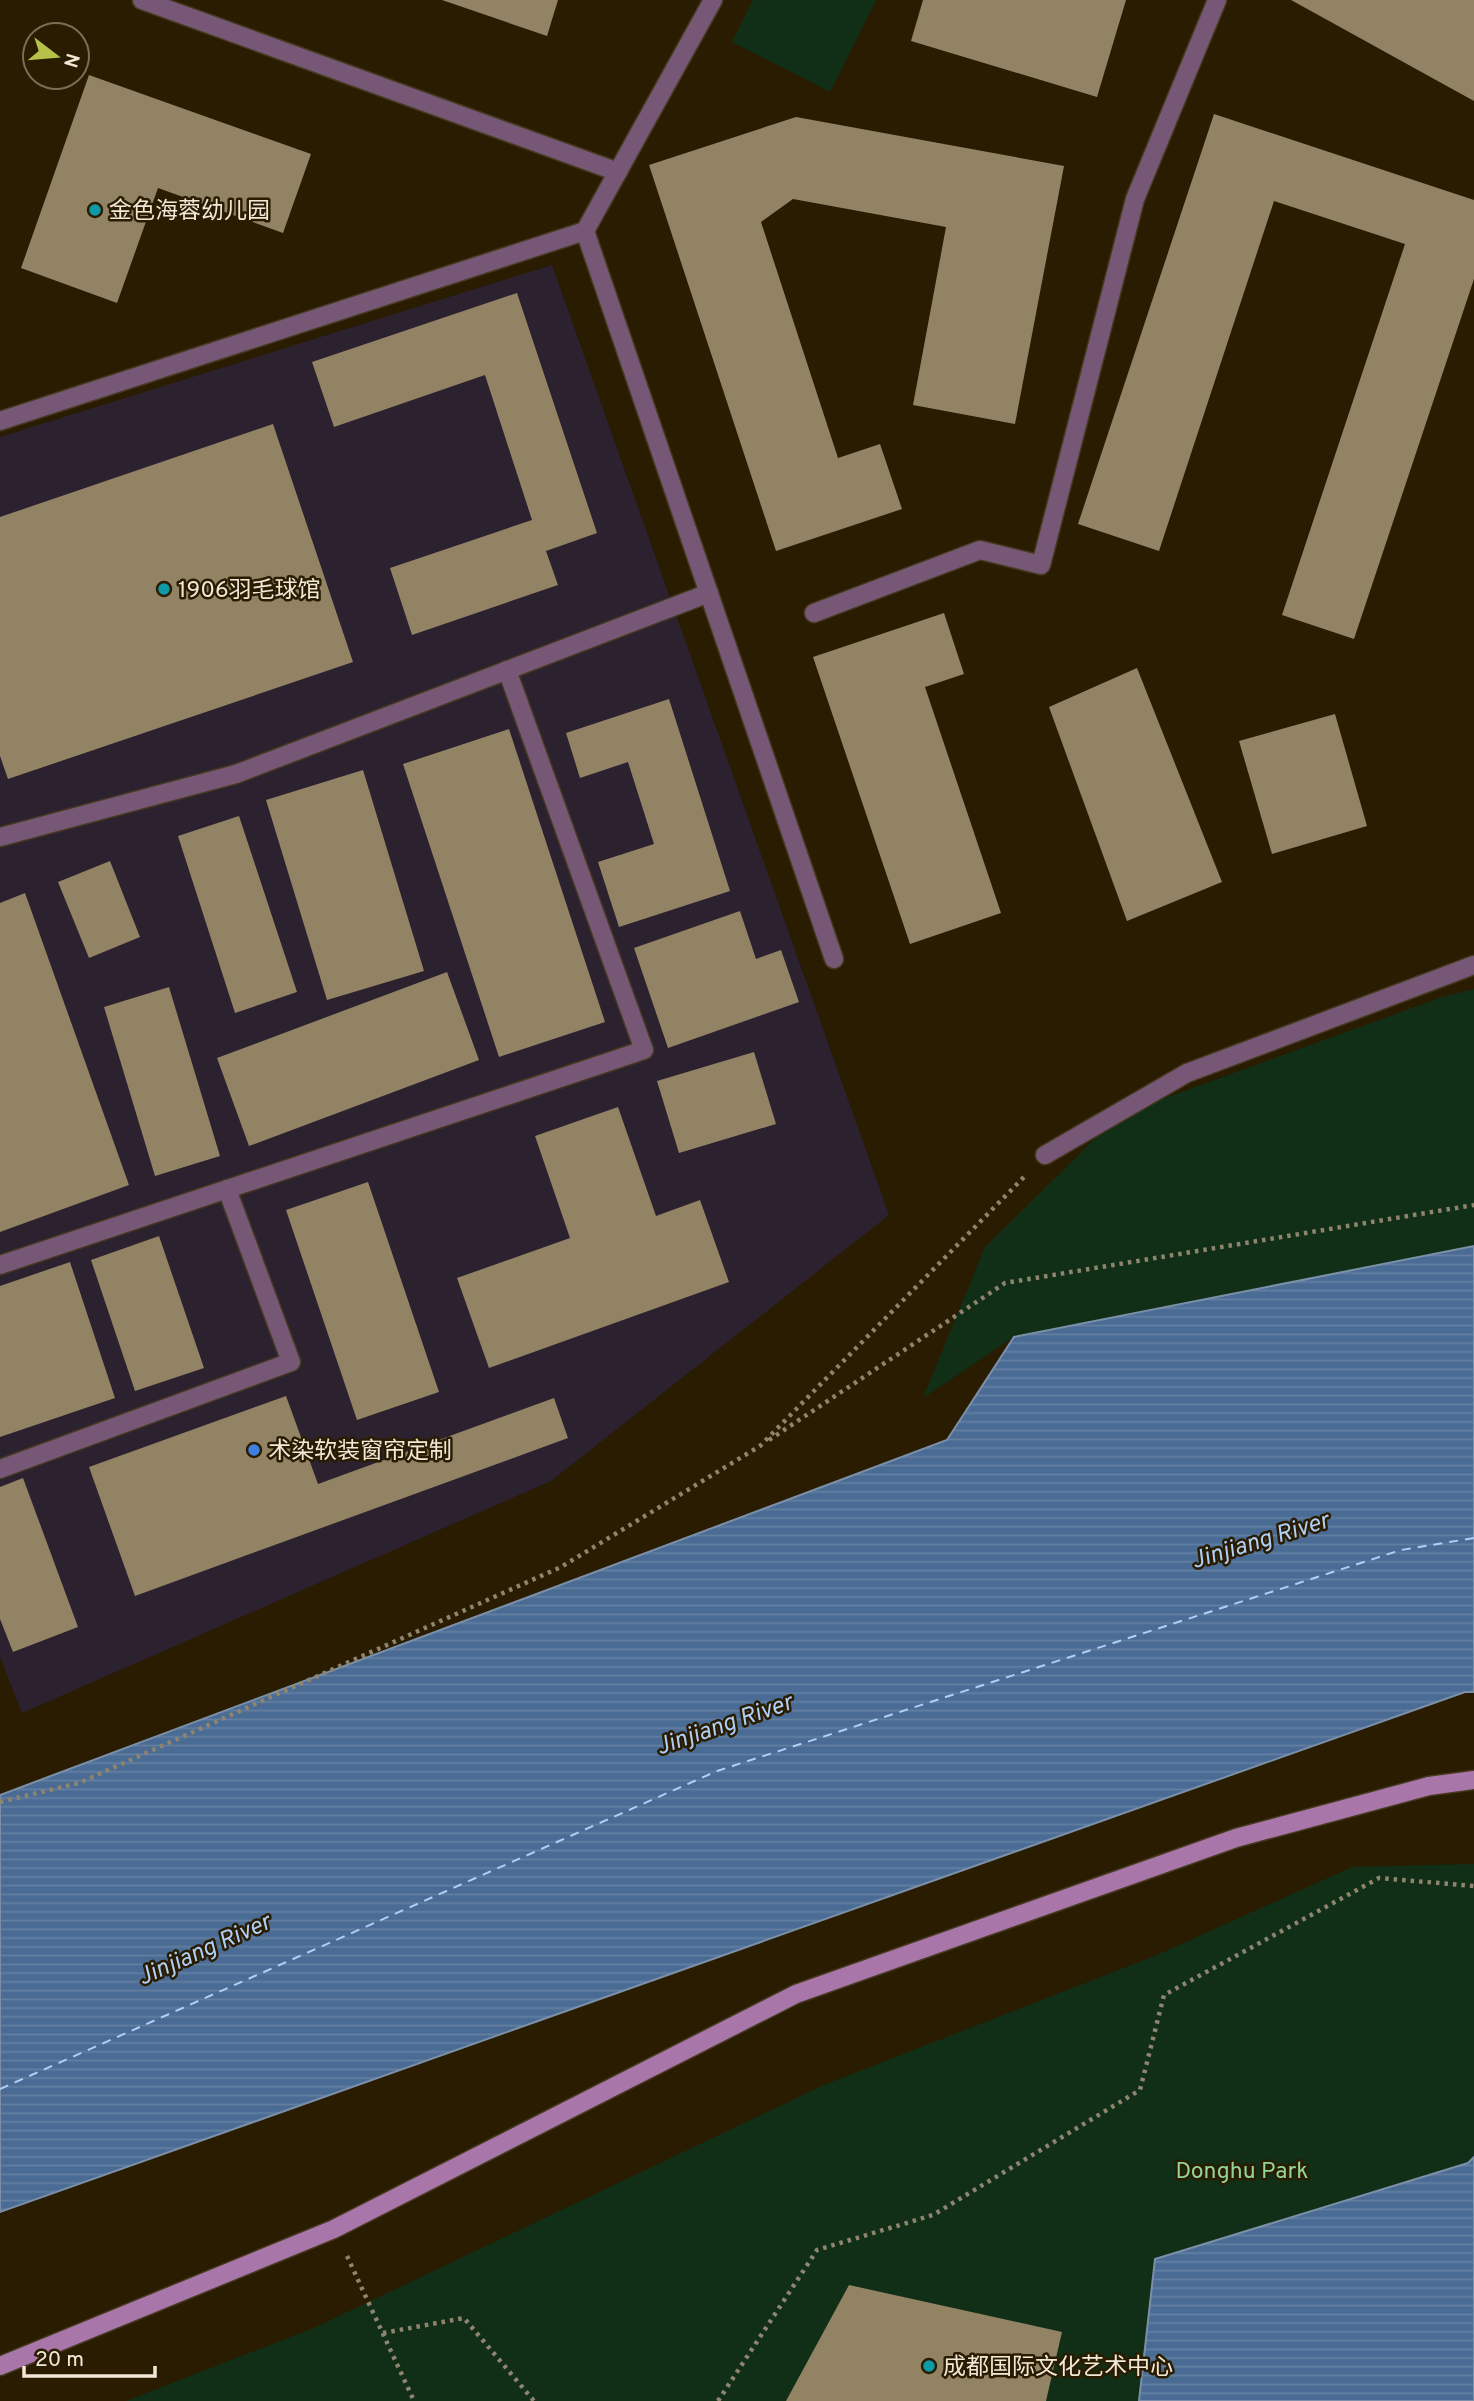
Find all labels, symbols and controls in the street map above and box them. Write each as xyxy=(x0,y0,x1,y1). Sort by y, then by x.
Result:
north arrow xyxy=(21,21,91,91)
text: N xyxy=(57,50,84,70)
place label: 金色海蓉幼儿园 xyxy=(109,198,270,227)
marker: 金色海蓉幼儿园 xyxy=(87,202,103,218)
place label: 1906羽毛球馆 xyxy=(178,577,321,606)
marker: 1906羽毛球馆 xyxy=(156,581,172,597)
place label: 术染软装窗帘定制 xyxy=(268,1438,452,1467)
marker: 术染软装窗帘定制 xyxy=(246,1442,262,1458)
water label: Jinjiang River xyxy=(1188,1506,1335,1577)
water label: Jinjiang River xyxy=(652,1688,799,1763)
water label: Jinjiang River xyxy=(134,1907,278,1994)
park label: Donghu Park xyxy=(1175,2158,1309,2187)
scale bar xyxy=(24,2334,156,2378)
text: 20 m xyxy=(35,2347,84,2374)
place label: 成都国际文化艺术中心 xyxy=(943,2354,1173,2383)
marker: 成都国际文化艺术中心 xyxy=(921,2358,937,2374)

